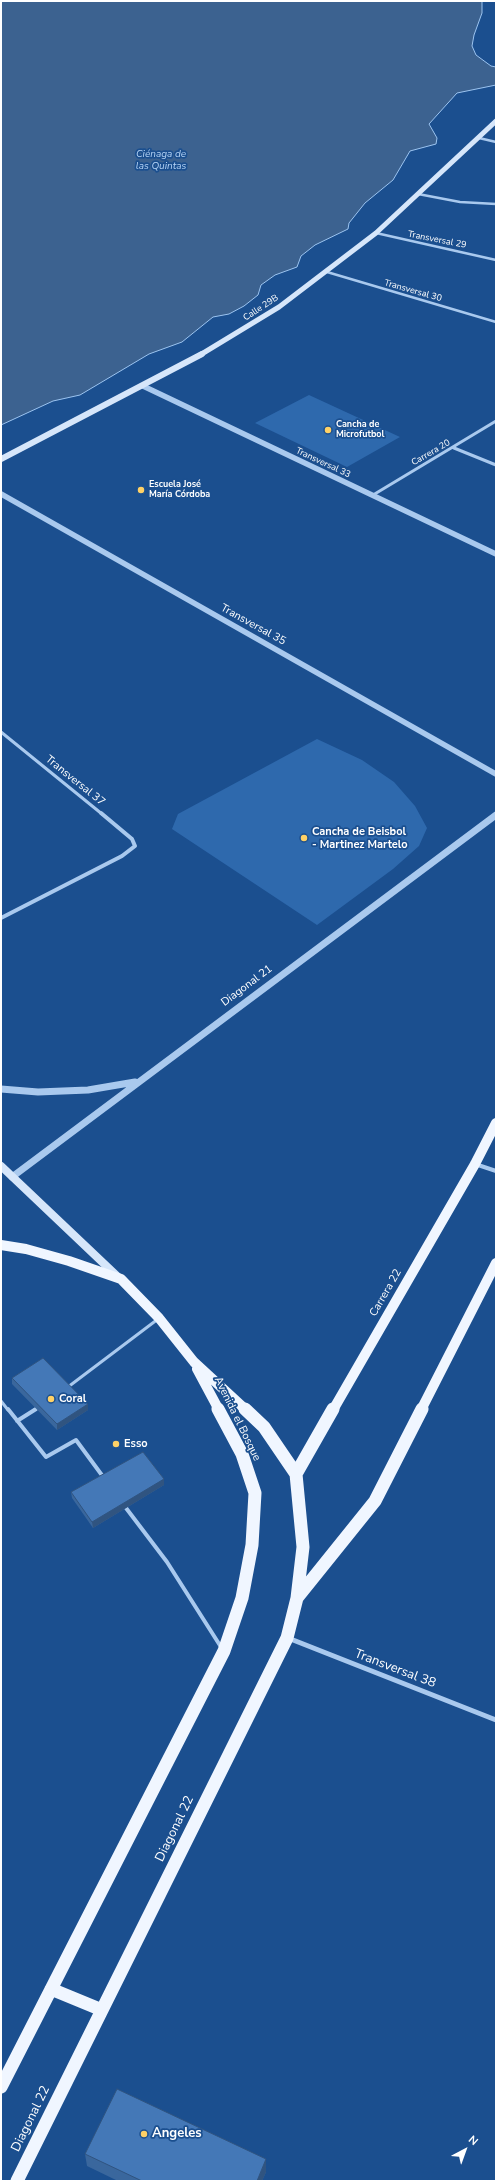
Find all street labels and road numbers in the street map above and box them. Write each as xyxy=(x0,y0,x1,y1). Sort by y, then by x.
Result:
street label: Transversal 29 xyxy=(407,229,467,251)
street label: Transversal 30 xyxy=(383,278,443,304)
street label: Calle 29B xyxy=(241,293,281,323)
street label: Carrera 20 xyxy=(410,438,452,468)
street label: Transversal 33 xyxy=(294,446,352,480)
street label: Transversal 35 xyxy=(218,602,288,648)
street label: Transversal 37 xyxy=(43,753,107,809)
street label: Diagonal 21 xyxy=(219,963,275,1009)
street label: Carrera 22 xyxy=(367,1267,405,1319)
street label: Avenida el Bosque xyxy=(211,1375,263,1463)
street label: Transversal 38 xyxy=(352,1646,438,1692)
street label: Diagonal 22 xyxy=(152,1793,198,1865)
street label: Diagonal 22 xyxy=(8,2083,54,2155)

